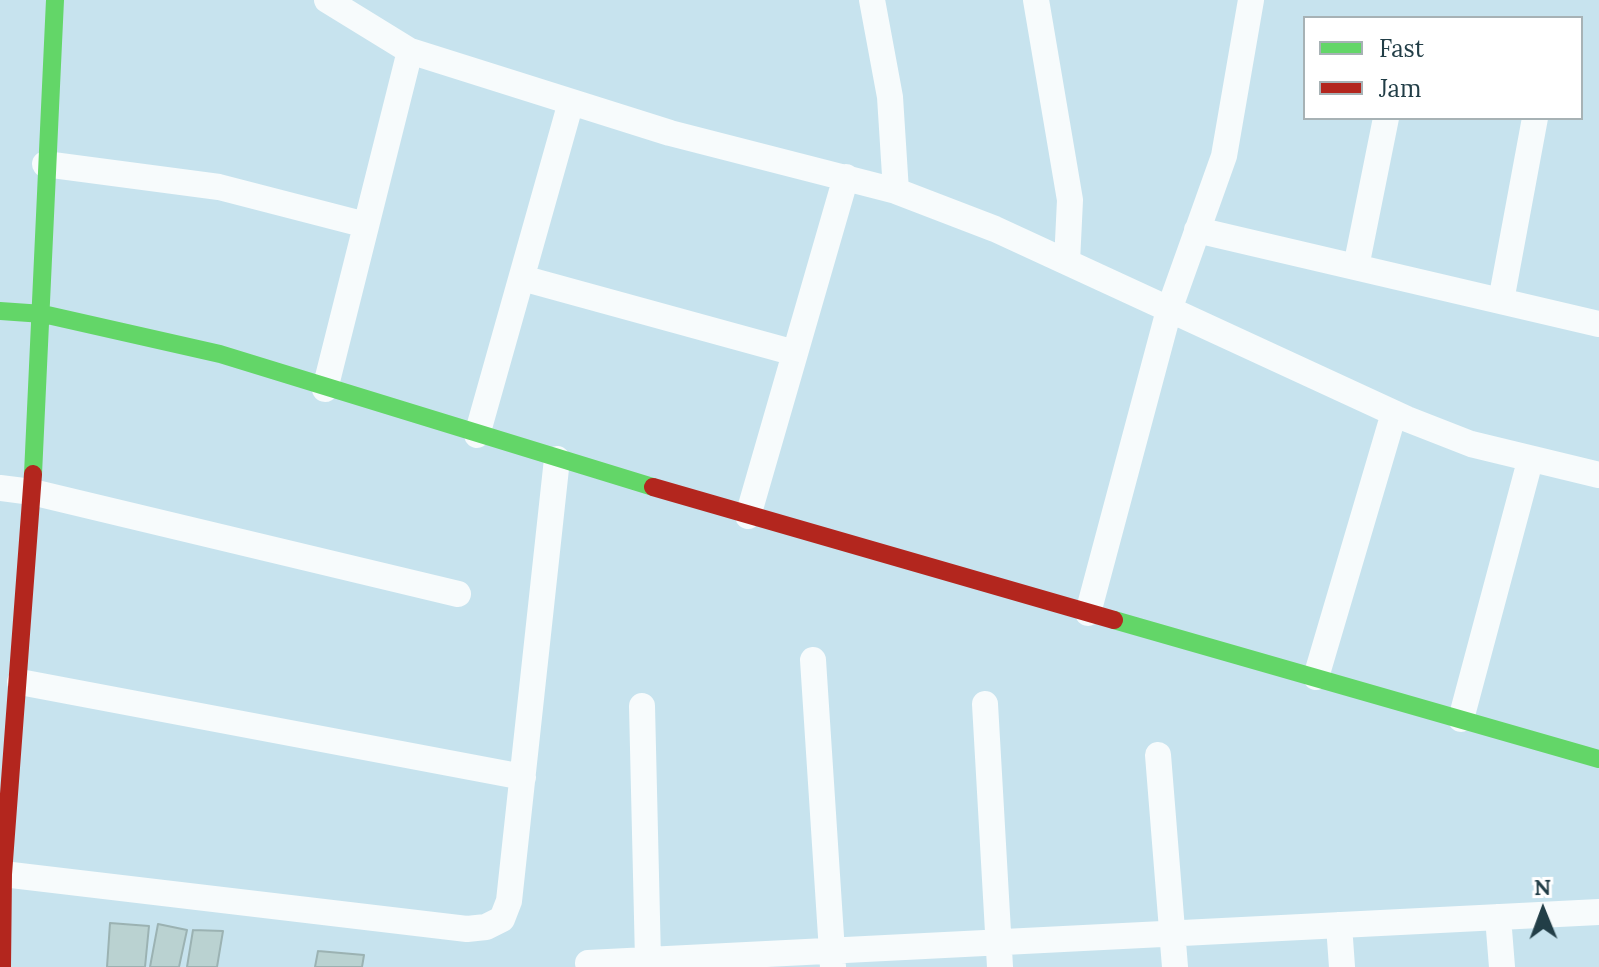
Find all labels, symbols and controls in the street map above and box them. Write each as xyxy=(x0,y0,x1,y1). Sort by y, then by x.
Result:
legend xyxy=(1303,16,1583,120)
text: Fast xyxy=(1379,33,1424,64)
text: Jam xyxy=(1379,73,1421,104)
north arrow xyxy=(1503,871,1583,951)
text: N xyxy=(1534,873,1551,901)

